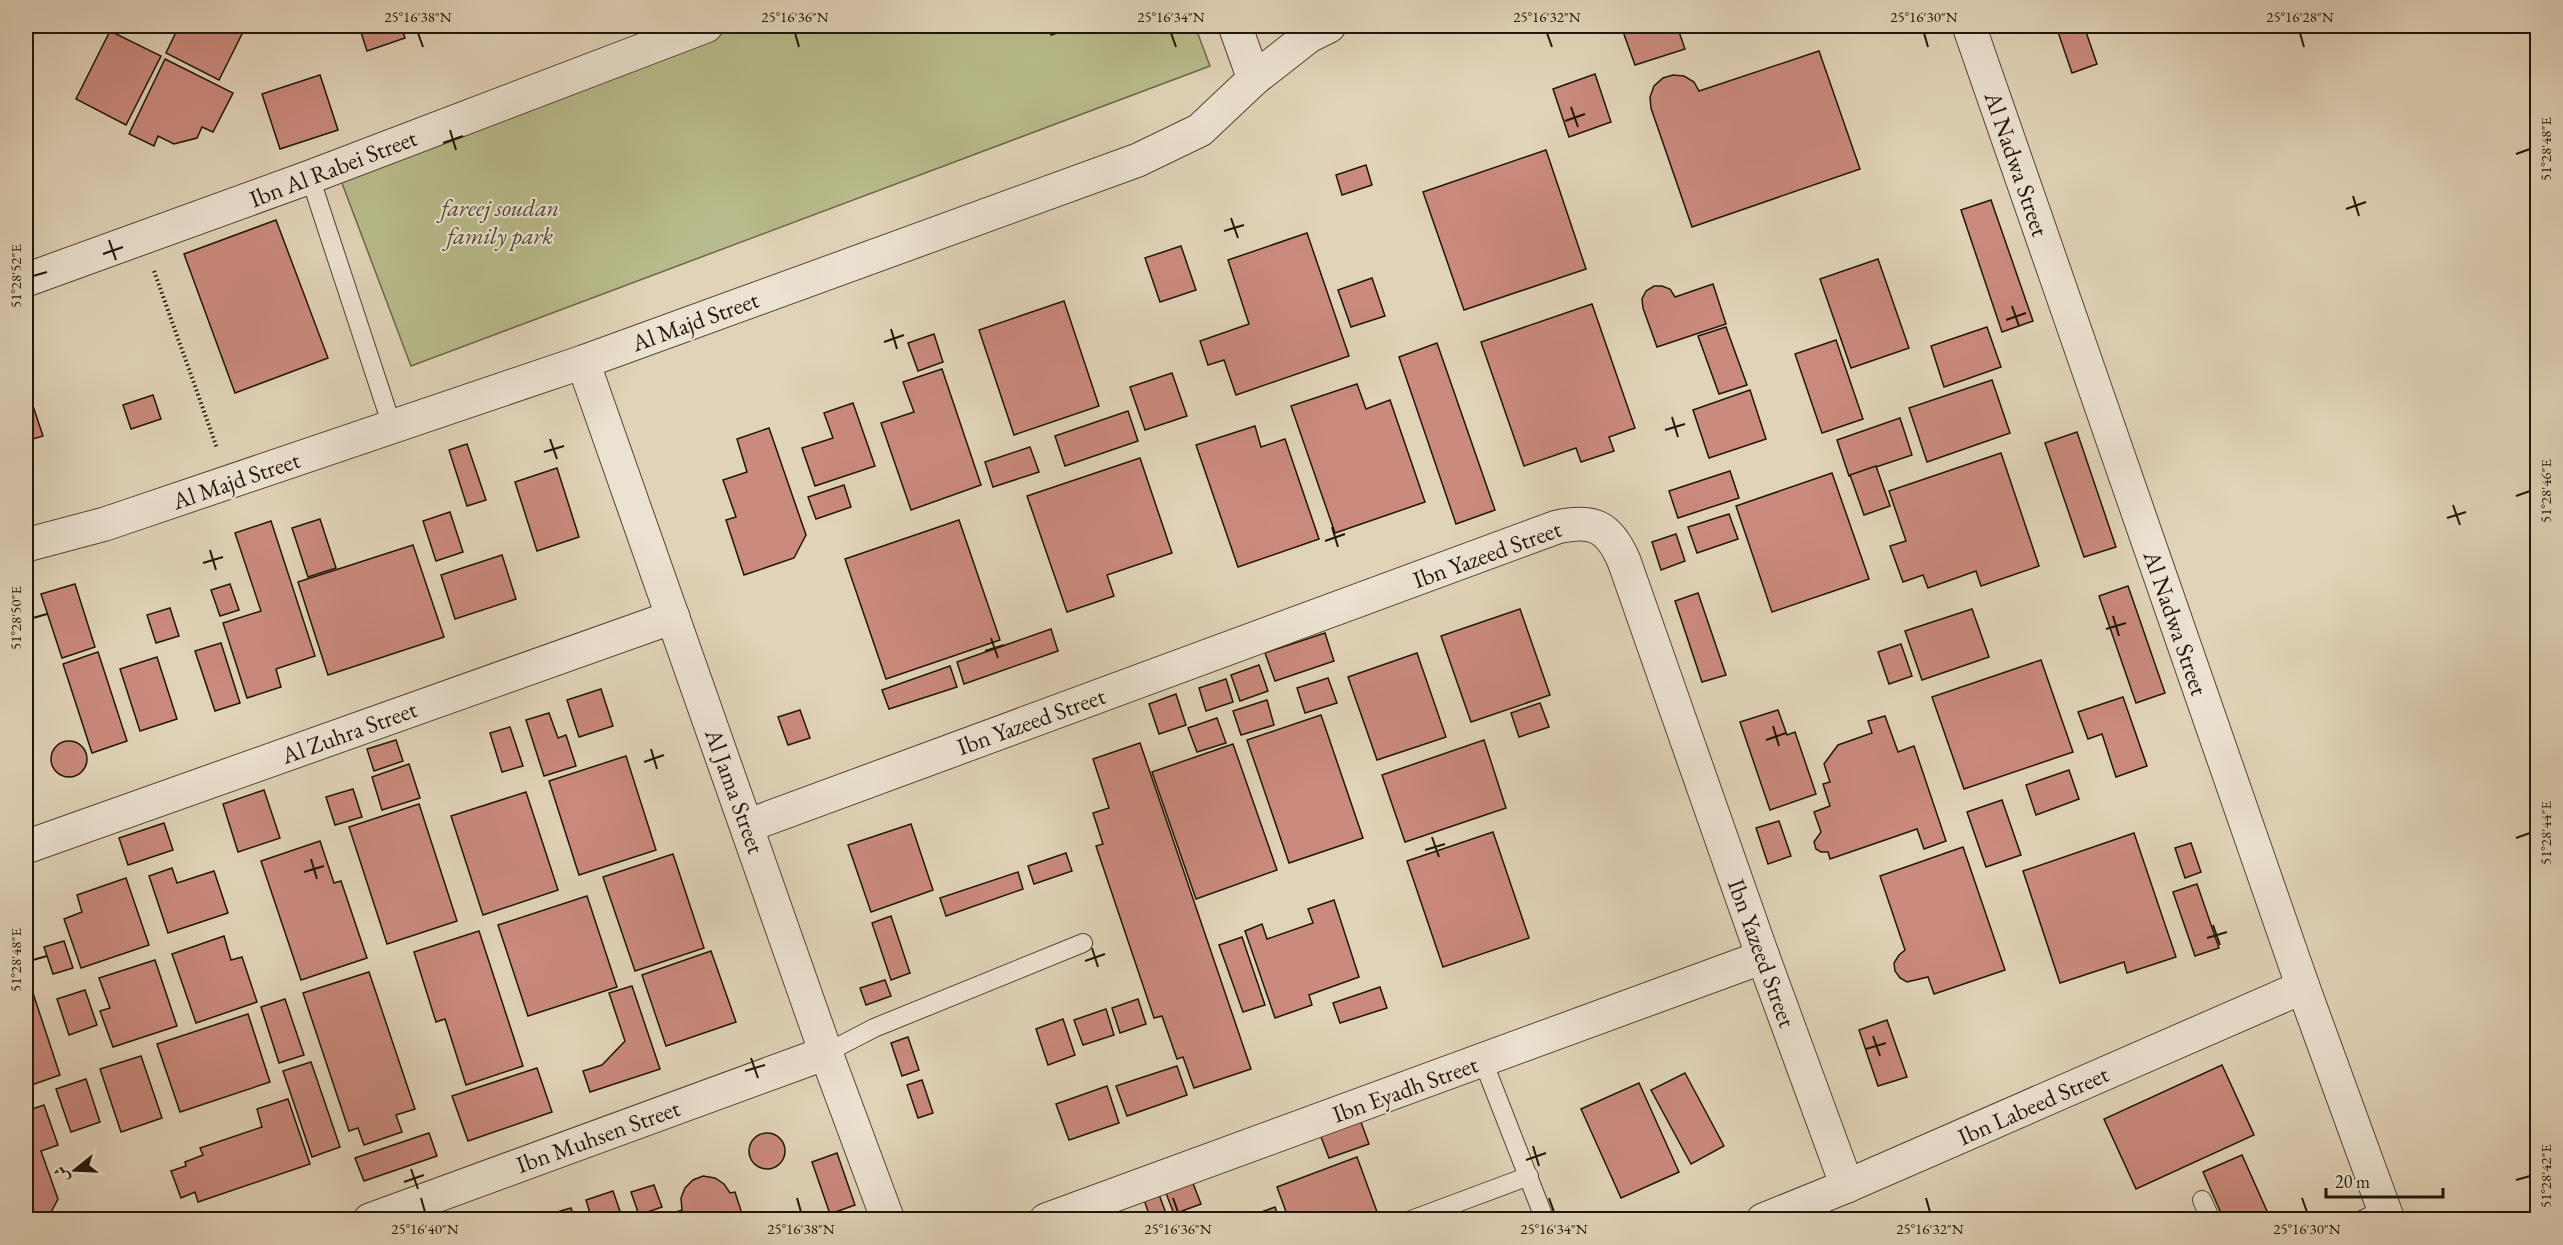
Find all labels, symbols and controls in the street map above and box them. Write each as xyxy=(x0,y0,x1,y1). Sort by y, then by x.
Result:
text: 25°16'38"N xyxy=(384,7,452,26)
text: 25°16'36"N xyxy=(761,7,829,26)
text: 25°16'34"N xyxy=(1137,7,1205,26)
text: 25°16'32"N xyxy=(1513,7,1581,26)
text: 25°16'30"N xyxy=(1890,7,1958,26)
text: 25°16'28"N xyxy=(2266,7,2334,26)
street label: Al Nadwa Street xyxy=(1977,87,2056,241)
text: 51°28'48"E xyxy=(2536,116,2555,181)
street label: Ibn Al Rabei Street xyxy=(245,122,422,214)
park label: fareej soudan family park xyxy=(436,192,559,251)
text: 51°28'52"E xyxy=(6,243,25,308)
street label: Al Majd Street xyxy=(626,284,763,359)
street label: Al Majd Street xyxy=(167,444,304,517)
text: 51°28'46"E xyxy=(2536,458,2555,523)
street label: Ibn Yazeed Street xyxy=(1409,513,1566,595)
street label: Al Nadwa Street xyxy=(2136,546,2215,700)
text: 51°28'50"E xyxy=(6,585,25,650)
street label: Ibn Yazeed Street xyxy=(953,680,1110,762)
street label: Al Zuhra Street xyxy=(276,693,421,771)
street label: Al Jama Street xyxy=(698,723,772,858)
text: 51°28'44"E xyxy=(2536,800,2555,865)
street label: Ibn Yazeed Street xyxy=(1721,875,1803,1032)
text: 51°28'48"E xyxy=(6,927,25,992)
street label: Ibn Eyadh Street xyxy=(1328,1048,1482,1130)
street label: Ibn Labeed Street xyxy=(1953,1058,2114,1152)
street label: Ibn Muhsen Street xyxy=(512,1092,685,1180)
north arrow xyxy=(45,1140,105,1200)
text: 51°28'42"E xyxy=(2536,1143,2555,1208)
scale bar xyxy=(2326,1161,2443,1199)
text: ش xyxy=(49,1164,74,1185)
text: 20 m xyxy=(2335,1170,2370,1193)
text: 25°16'40"N xyxy=(391,1219,459,1238)
text: 25°16'38"N xyxy=(767,1219,835,1238)
text: 25°16'36"N xyxy=(1144,1219,1212,1238)
text: 25°16'34"N xyxy=(1520,1219,1588,1238)
text: 25°16'32"N xyxy=(1896,1219,1964,1238)
text: 25°16'30"N xyxy=(2273,1219,2341,1238)

